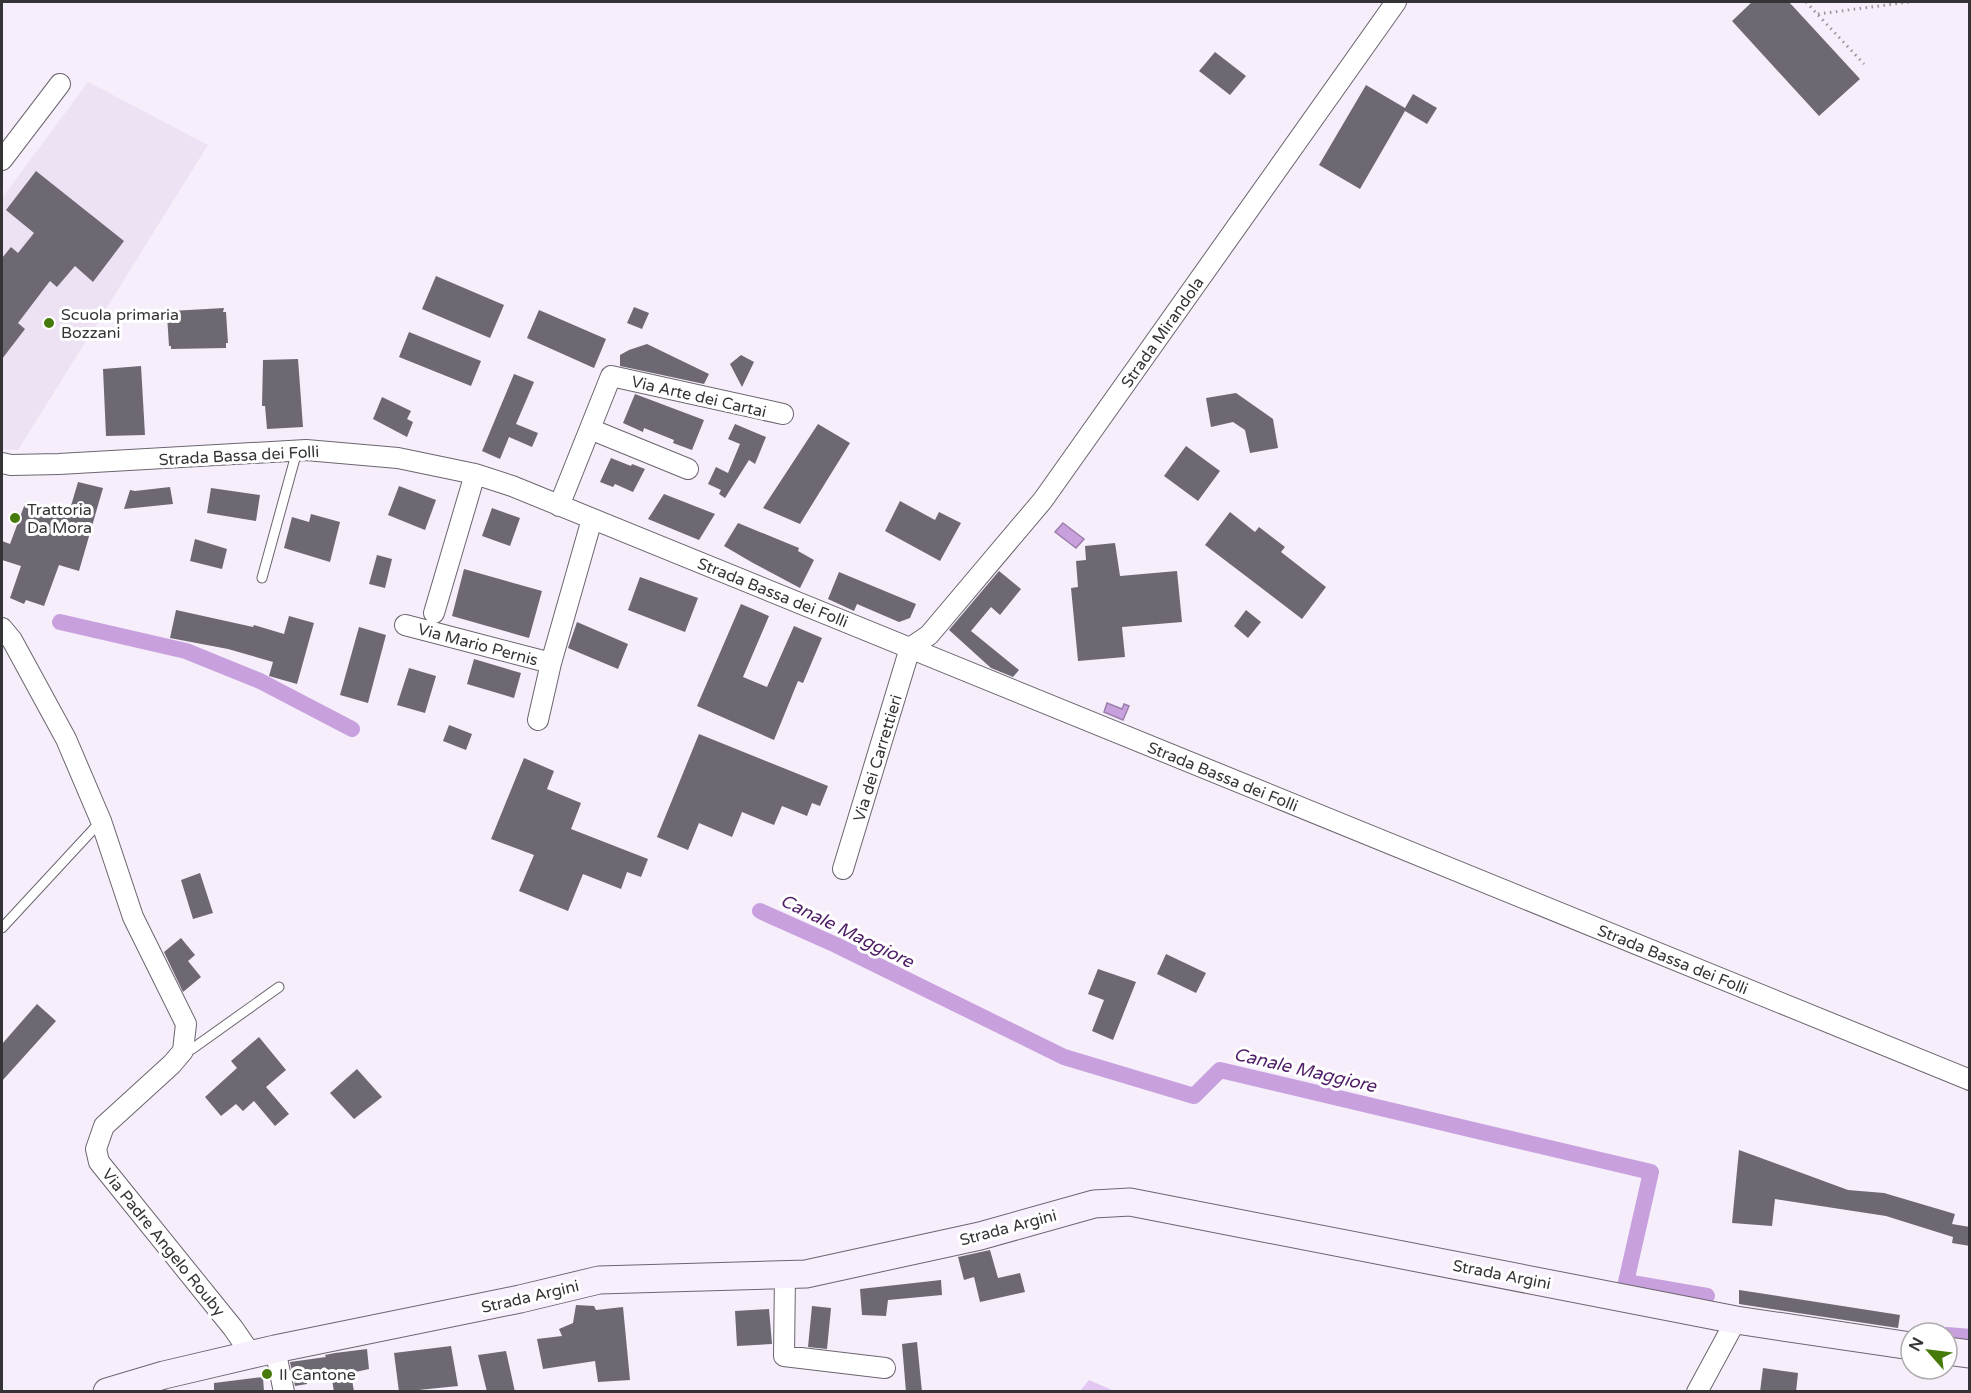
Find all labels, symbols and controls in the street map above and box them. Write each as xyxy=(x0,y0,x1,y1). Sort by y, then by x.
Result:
street label: Strada Mirandola xyxy=(1117,273,1209,392)
place label: Scuola primaria Bozzani xyxy=(61,305,179,343)
marker: Scuola primaria Bozzani xyxy=(42,316,56,330)
street label: Via Arte dei Cartai xyxy=(629,372,768,422)
street label: Strada Bassa dei Folli xyxy=(158,442,320,470)
place label: Trattoria Da Mora xyxy=(27,500,92,538)
marker: Trattoria Da Mora xyxy=(8,511,22,525)
street label: Strada Bassa dei Folli xyxy=(694,554,851,632)
street label: Via Mario Pernis xyxy=(415,619,540,671)
street label: Via dei Carrettieri xyxy=(849,692,907,824)
street label: Strada Bassa dei Folli xyxy=(1144,738,1301,816)
water label: Canale Maggiore xyxy=(777,889,918,973)
street label: Strada Bassa dei Folli xyxy=(1594,921,1751,999)
water label: Canale Maggiore xyxy=(1232,1043,1379,1097)
street label: Via Padre Angelo Rouby xyxy=(97,1165,229,1321)
street label: Strada Argini xyxy=(958,1205,1059,1251)
street label: Strada Argini xyxy=(1451,1256,1553,1294)
street label: Strada Argini xyxy=(479,1276,581,1318)
north arrow xyxy=(1899,1321,1959,1381)
text: N xyxy=(1905,1334,1928,1355)
place label: Il Cantone xyxy=(279,1365,356,1385)
marker: Il Cantone xyxy=(260,1367,274,1381)

